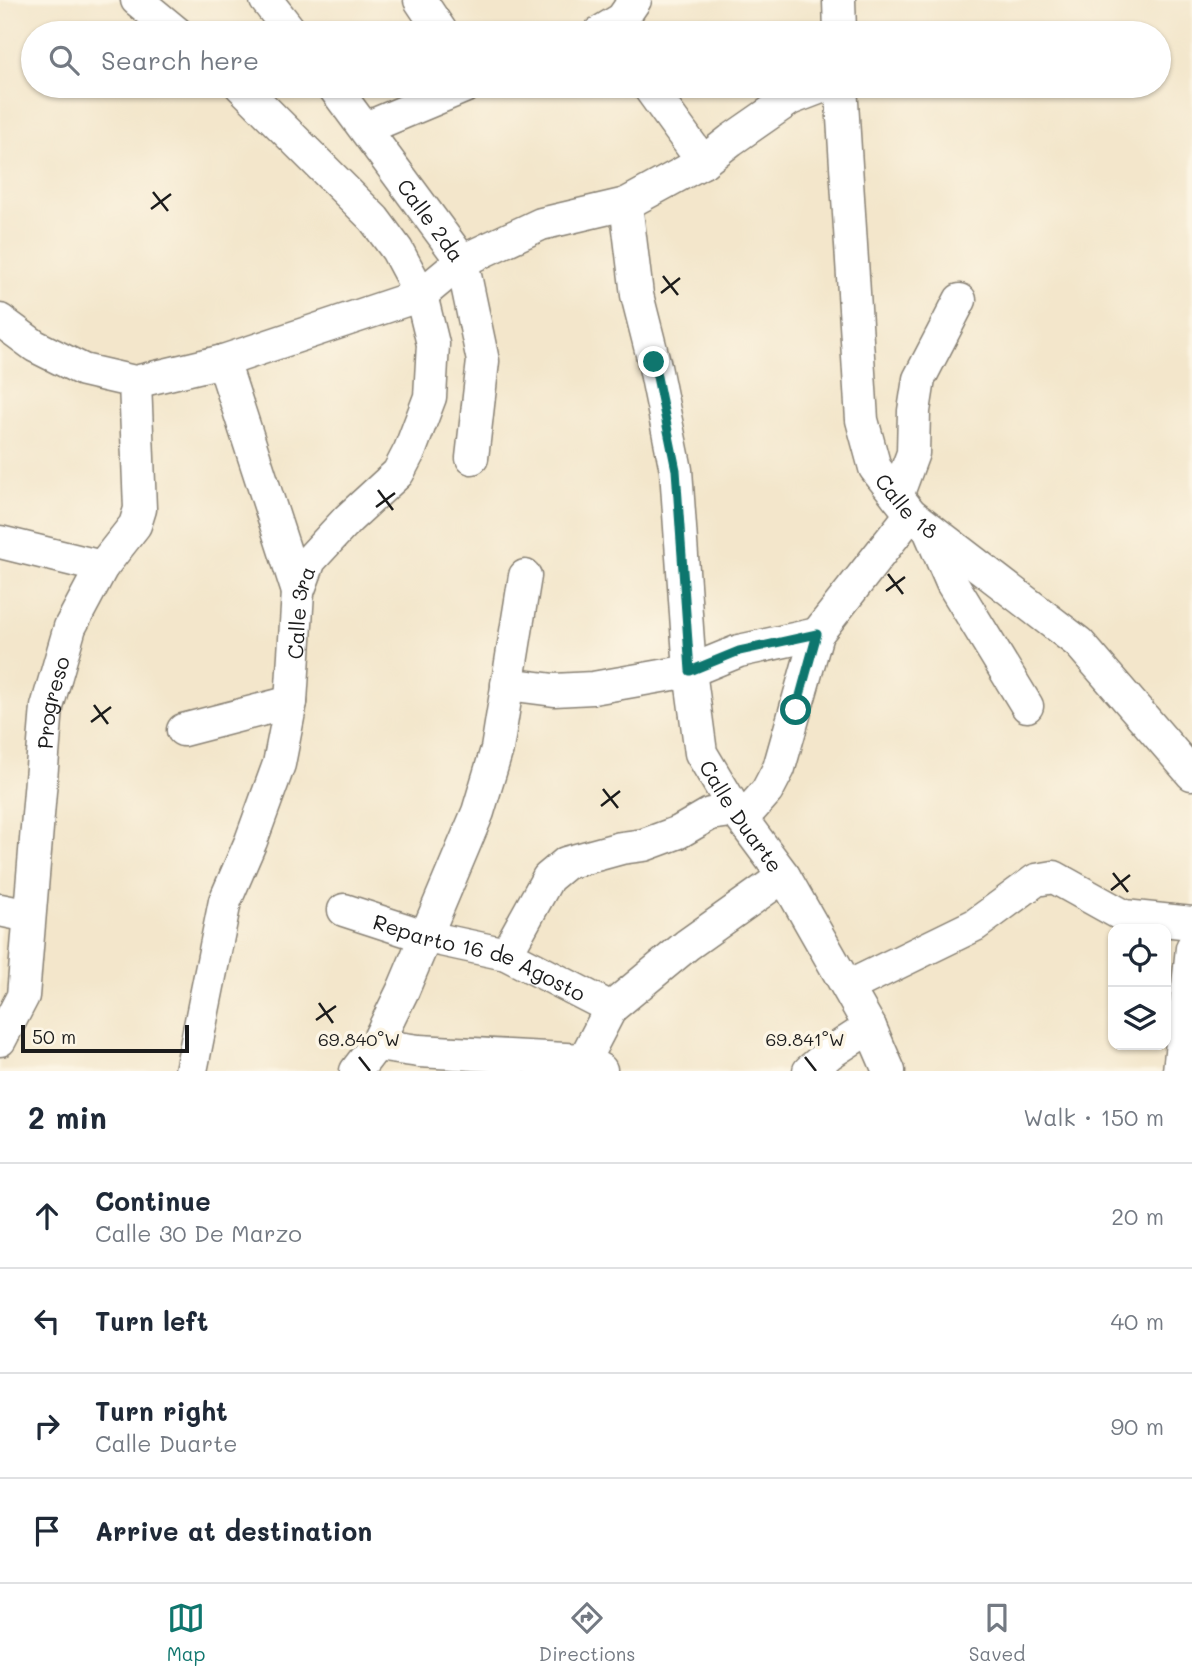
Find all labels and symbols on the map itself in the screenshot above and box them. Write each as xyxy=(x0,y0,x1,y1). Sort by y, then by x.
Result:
street label: Calle 2da xyxy=(392,173,471,266)
route end xyxy=(638,346,669,377)
street label: Calle 18 xyxy=(870,467,944,544)
street label: Calle 3ra xyxy=(280,562,320,660)
street label: Progreso xyxy=(30,653,74,750)
route start xyxy=(780,694,811,725)
street label: Calle Duarte xyxy=(694,754,790,877)
street label: Reparto 16 de Agosto xyxy=(370,907,591,1006)
scale bar xyxy=(21,1022,189,1054)
text: 69.840°W xyxy=(318,1027,400,1051)
text: 69.841°W xyxy=(765,1027,845,1051)

